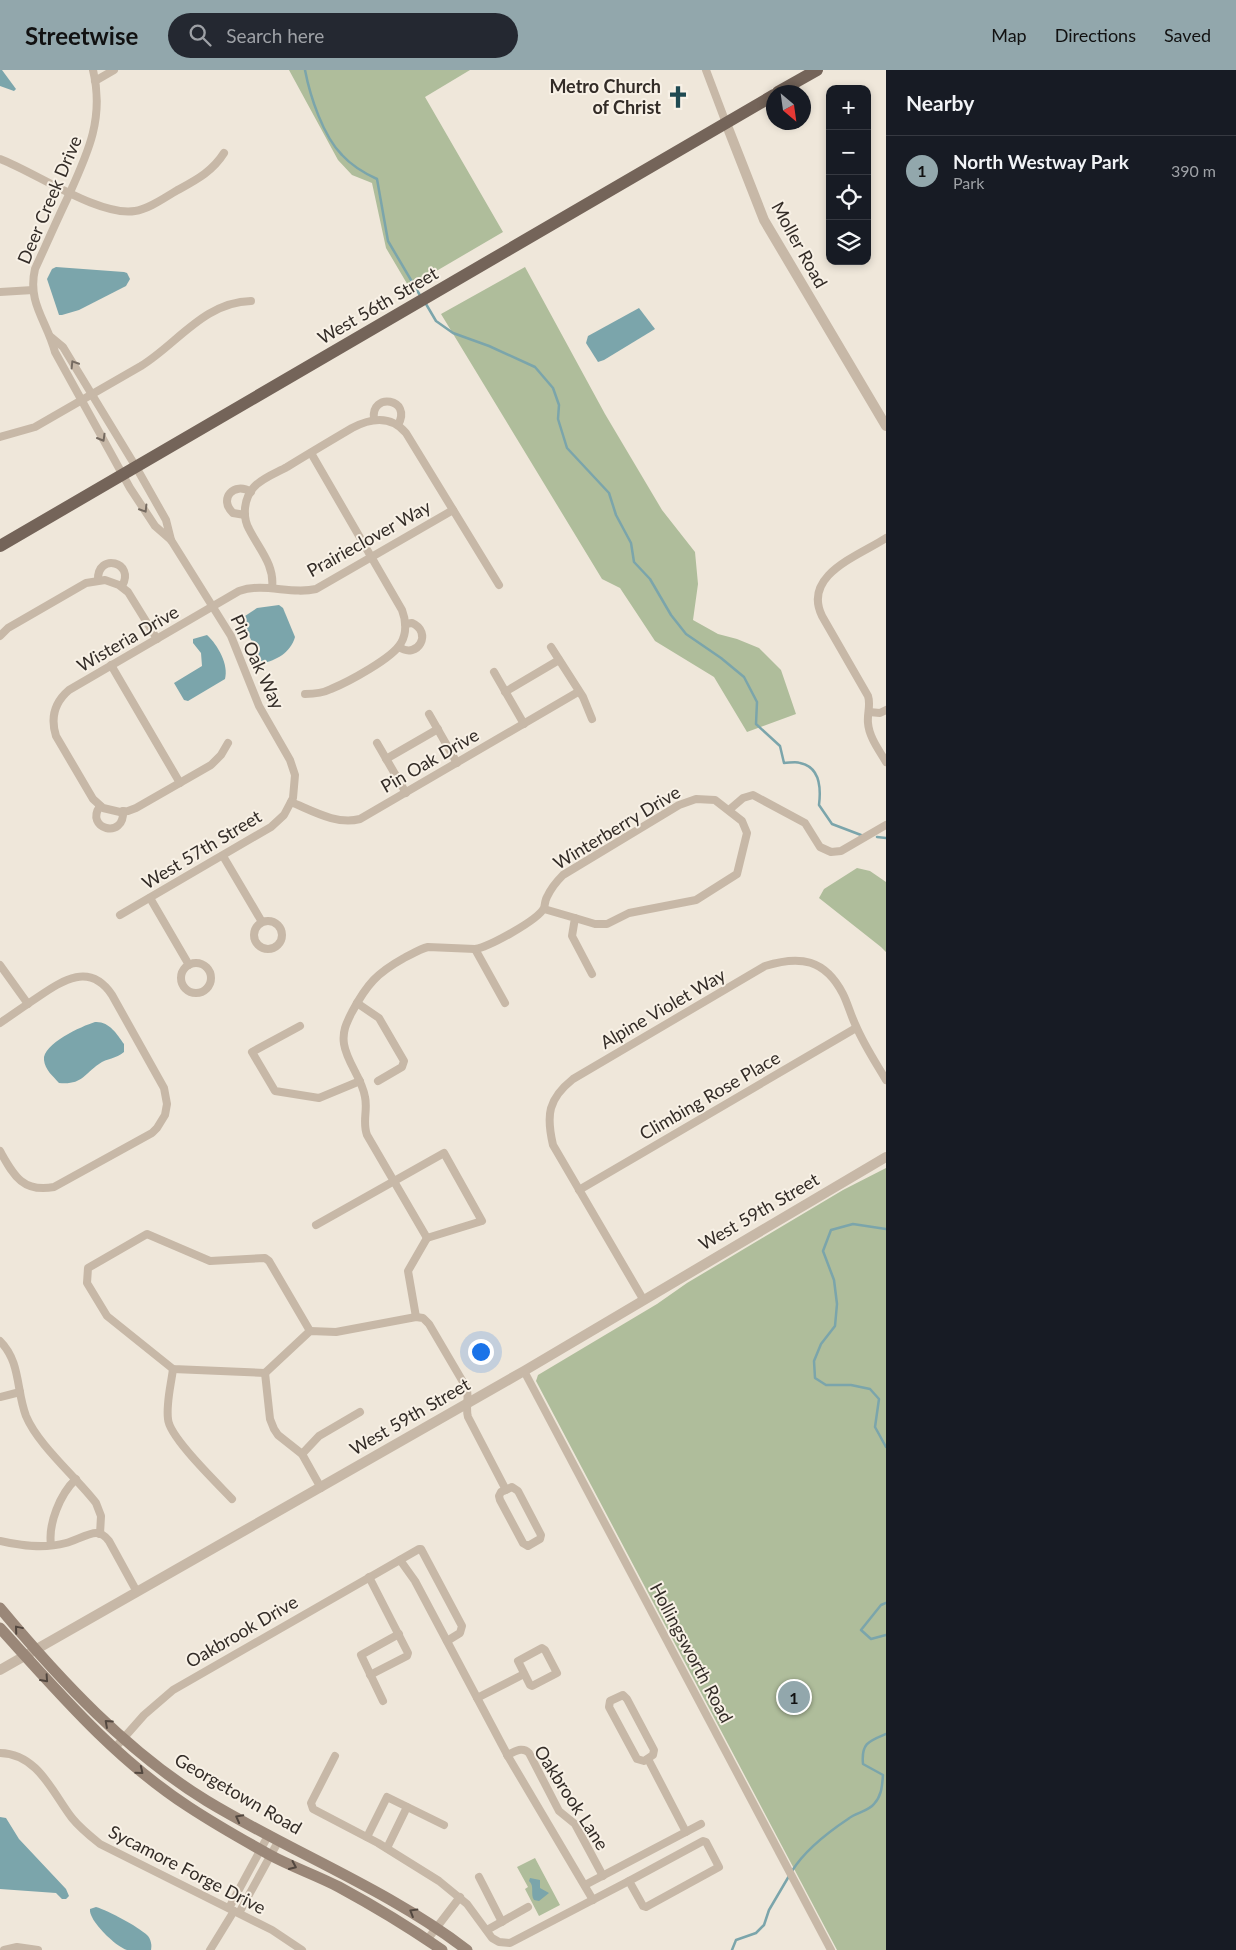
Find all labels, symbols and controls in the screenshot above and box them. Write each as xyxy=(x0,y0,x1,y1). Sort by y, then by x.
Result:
search box xyxy=(168,13,518,58)
text: Streetwise xyxy=(25,21,138,50)
icon: search xyxy=(186,21,214,49)
text: Search here xyxy=(226,24,324,47)
text: Map xyxy=(991,24,1027,46)
text: Directions xyxy=(1055,24,1136,46)
text: Saved xyxy=(1164,24,1211,46)
place label: Metro Church of Christ xyxy=(549,75,661,118)
church icon: Metro Church of Christ xyxy=(665,84,691,110)
north arrow xyxy=(766,85,811,130)
map controls xyxy=(826,85,871,265)
button: + xyxy=(826,85,871,130)
text: Nearby xyxy=(906,90,974,115)
button: − xyxy=(826,130,871,175)
street label: Deer Creek Drive xyxy=(12,132,86,267)
text: North Westway Park xyxy=(953,150,1129,173)
text: 1 xyxy=(917,161,927,180)
text: 390 m xyxy=(1171,161,1216,180)
text: Park xyxy=(953,173,984,192)
button: locate xyxy=(826,175,871,220)
street label: Moller Road xyxy=(767,197,833,292)
button: layers xyxy=(826,220,871,265)
street label: West 56th Street xyxy=(313,261,442,349)
one-way arrow xyxy=(71,360,80,370)
one-way arrow xyxy=(96,432,106,441)
street label: Prairieclover Way xyxy=(303,495,435,581)
one-way arrow xyxy=(138,504,148,513)
street label: Wisteria Drive xyxy=(73,600,182,676)
street label: Pin Oak Way xyxy=(226,611,290,713)
street label: Pin Oak Drive xyxy=(377,723,482,797)
street label: Winterberry Drive xyxy=(549,781,684,874)
street label: West 57th Street xyxy=(138,805,266,893)
street label: Alpine Violet Way xyxy=(596,963,730,1053)
street label: Climbing Rose Place xyxy=(635,1046,784,1144)
street label: West 59th Street xyxy=(694,1167,823,1255)
your location xyxy=(468,1339,494,1365)
street label: West 59th Street xyxy=(345,1372,474,1460)
street label: Hollingsworth Road xyxy=(646,1579,738,1726)
street label: Oakbrook Drive xyxy=(182,1590,301,1672)
one-way arrow xyxy=(14,1626,23,1635)
one-way arrow xyxy=(40,1674,49,1683)
pin: 1 xyxy=(778,1678,810,1716)
one-way arrow xyxy=(104,1720,113,1729)
street label: Oakbrook Lane xyxy=(530,1741,614,1854)
street label: Georgetown Road xyxy=(171,1748,306,1838)
one-way arrow xyxy=(134,1766,143,1774)
one-way arrow xyxy=(235,1815,244,1825)
street label: Sycamore Forge Drive xyxy=(105,1820,270,1918)
one-way arrow xyxy=(288,1859,297,1870)
one-way arrow xyxy=(409,1909,418,1919)

